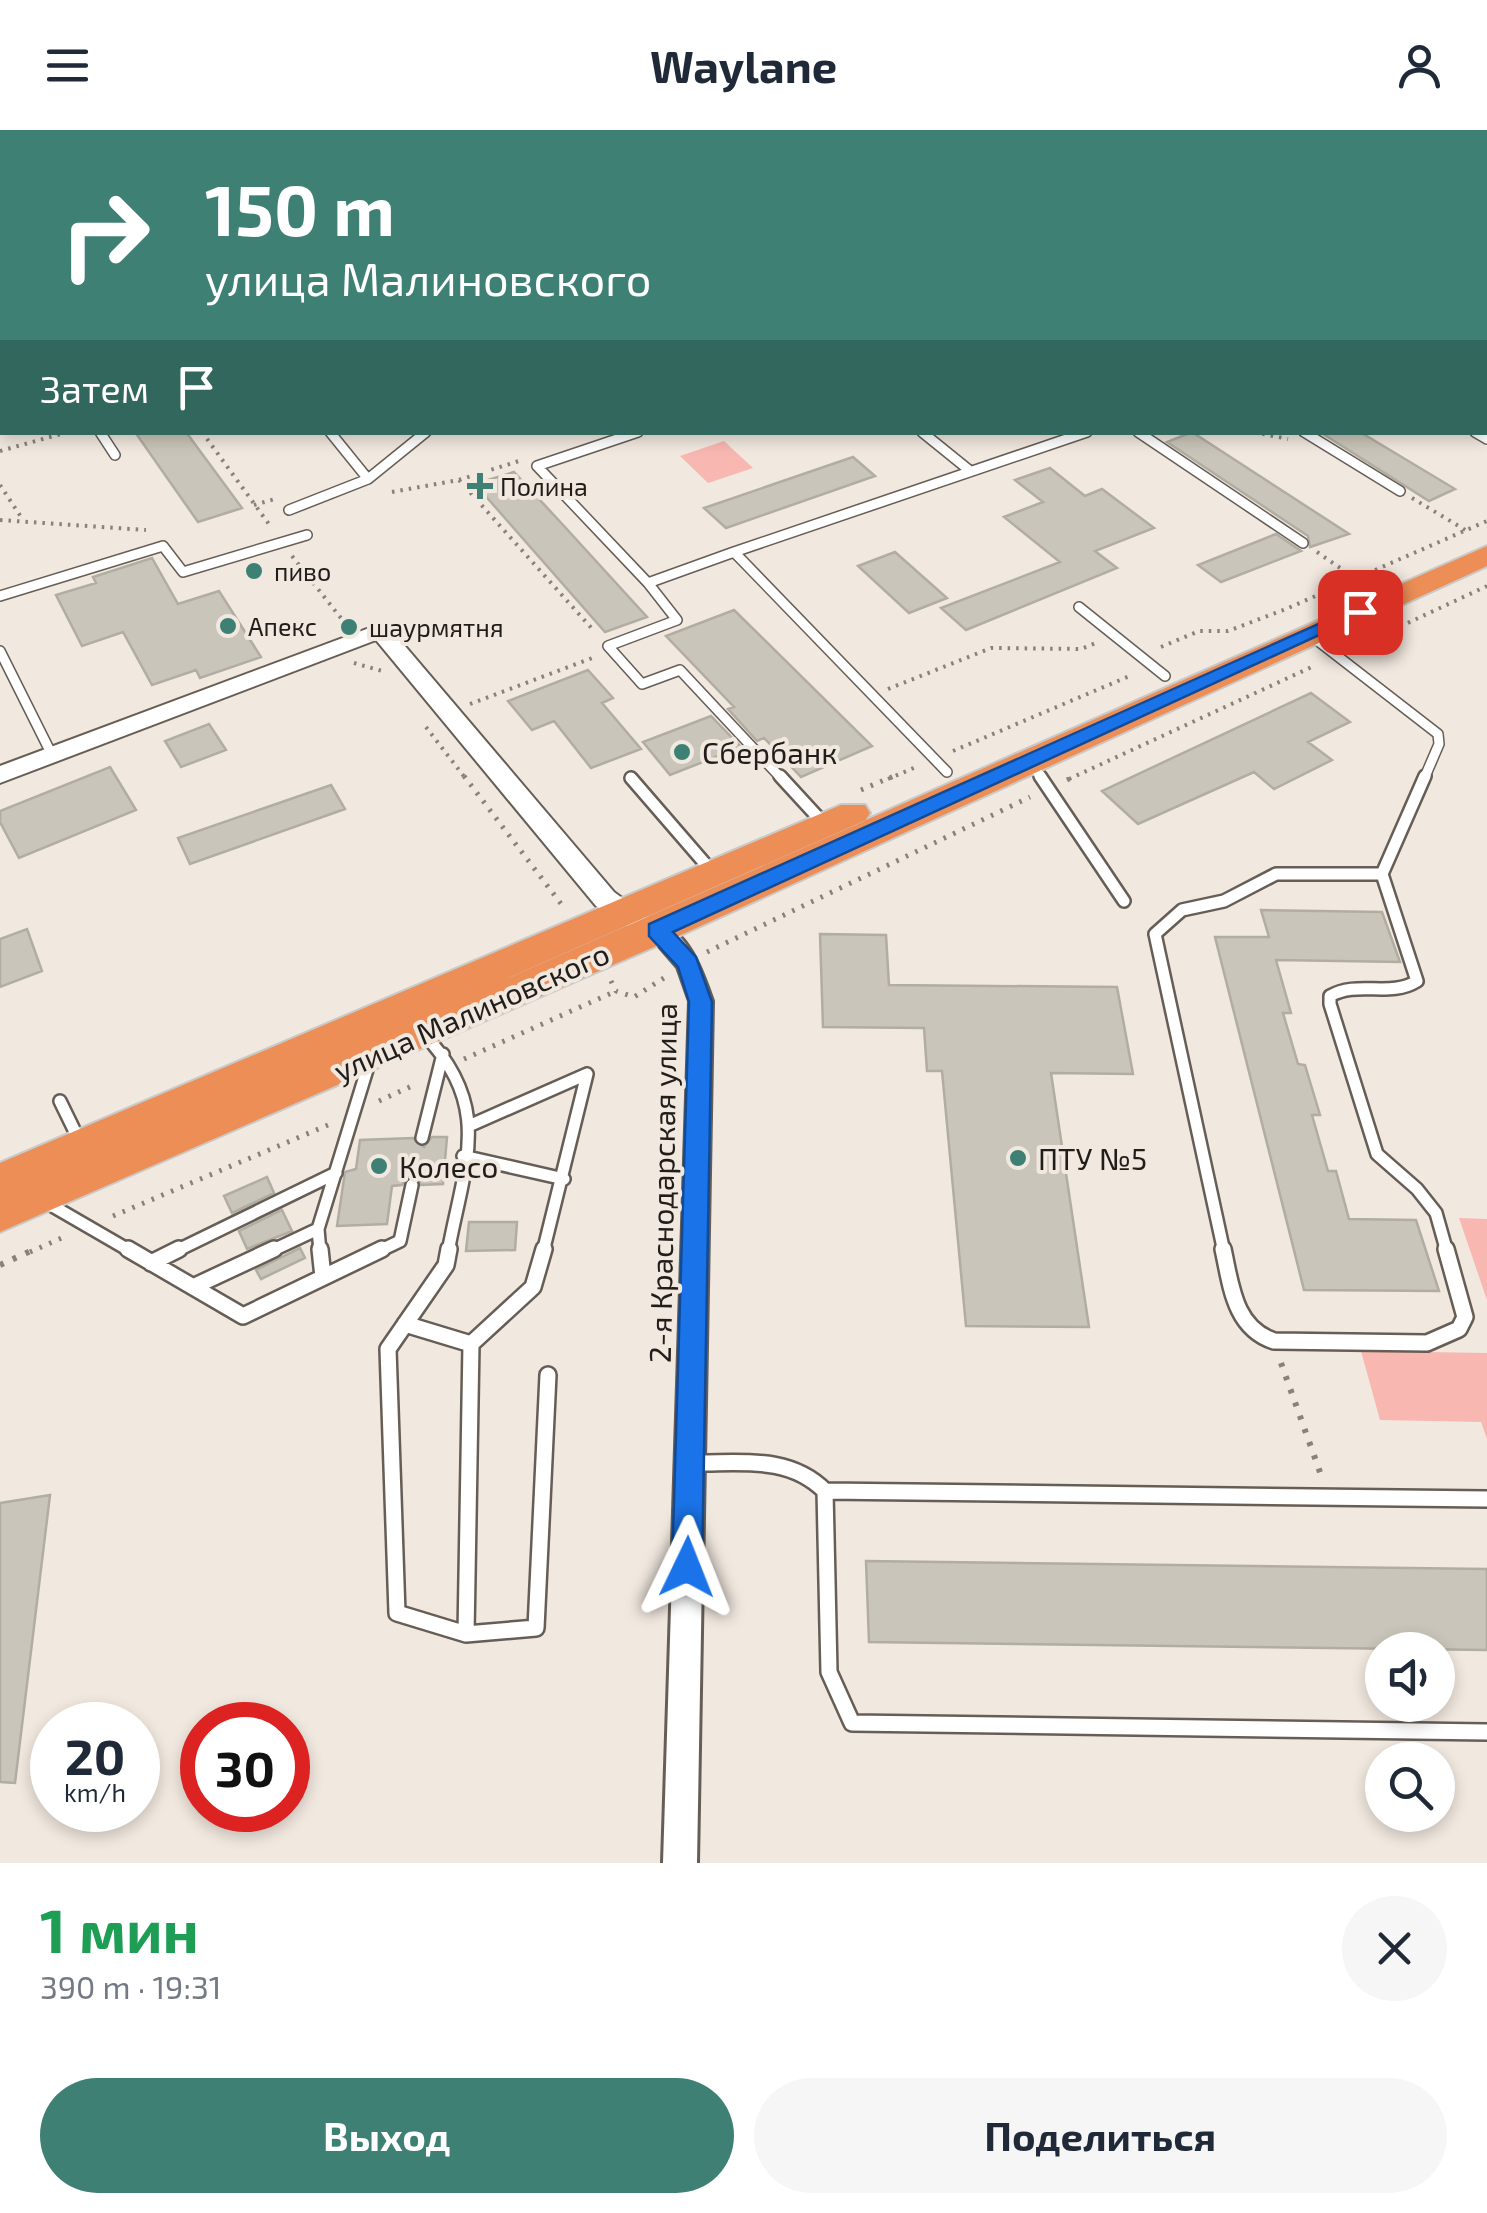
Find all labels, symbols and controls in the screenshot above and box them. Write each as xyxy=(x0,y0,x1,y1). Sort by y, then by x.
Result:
icon: menu xyxy=(40,38,95,93)
text: Waylane xyxy=(650,38,837,92)
icon: person xyxy=(1392,38,1447,93)
text: 150 m xyxy=(205,166,395,250)
icon: right xyxy=(40,170,170,300)
text: улица Малиновского xyxy=(205,251,651,305)
icon: arrive xyxy=(169,360,224,415)
text: Затем xyxy=(40,365,149,411)
place label: Полина xyxy=(500,471,588,501)
marker: Полина xyxy=(469,475,491,497)
place label: пиво xyxy=(274,556,331,586)
marker: пиво xyxy=(243,560,265,582)
pin xyxy=(1318,570,1403,655)
icon: arrive xyxy=(1333,585,1388,640)
place label: Апекс xyxy=(248,611,317,641)
place label: шаурмятня xyxy=(369,612,503,643)
marker: Апекс xyxy=(217,615,239,637)
marker: шаурмятня xyxy=(338,616,360,638)
place label: Сбербанк xyxy=(702,734,837,770)
marker: Сбербанк xyxy=(671,741,693,763)
street label: улица Малиновского xyxy=(328,934,615,1089)
street label: 2-я Краснодарская улица xyxy=(641,1003,684,1363)
place label: ПТУ №5 xyxy=(1038,1140,1147,1176)
marker: ПТУ №5 xyxy=(1007,1147,1029,1169)
place label: Колесо xyxy=(399,1148,498,1184)
marker: Колесо xyxy=(368,1155,390,1177)
position arrow xyxy=(635,1515,739,1619)
map controls xyxy=(1365,1632,1455,1832)
button: sound xyxy=(1365,1632,1455,1722)
speed limit sign: 30 xyxy=(180,1702,310,1832)
text: 20 xyxy=(65,1725,125,1785)
button: search xyxy=(1365,1742,1455,1832)
text: km/h xyxy=(64,1777,126,1807)
text: 1 мин xyxy=(40,1893,199,1965)
button: close xyxy=(1342,1896,1447,2001)
text: 390 m · 19:31 xyxy=(40,1967,222,2005)
button: Выход xyxy=(40,2078,734,2193)
button: Поделиться xyxy=(754,2078,1447,2193)

